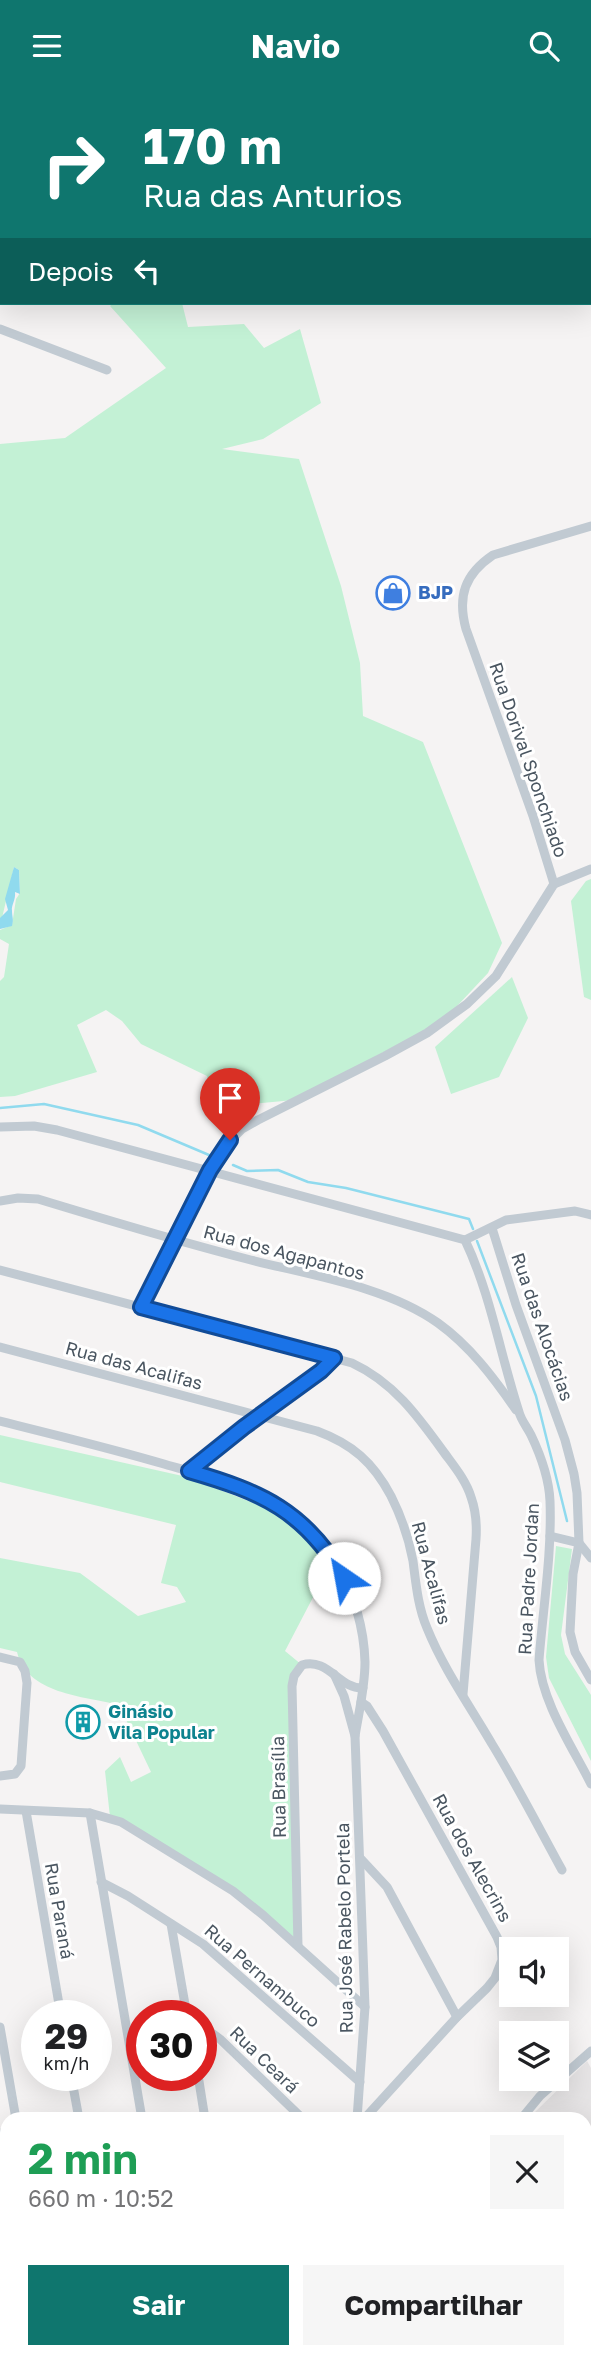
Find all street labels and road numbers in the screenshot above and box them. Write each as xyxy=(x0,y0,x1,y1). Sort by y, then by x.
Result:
street label: Rua Dorival Sponchiado xyxy=(485,659,573,860)
street label: Rua dos Agapantos xyxy=(201,1220,367,1284)
street label: Rua das Alocácias xyxy=(507,1250,579,1404)
street label: Rua das Acalifas xyxy=(63,1336,205,1394)
street label: Rua Padre Jordan xyxy=(513,1502,543,1655)
street label: Rua Acalifas xyxy=(408,1519,456,1627)
street label: Rua Brasília xyxy=(266,1736,290,1838)
street label: Rua dos Alecrins xyxy=(429,1789,517,1926)
street label: Rua José Rabelo Portela xyxy=(331,1822,357,2034)
street label: Rua Paraná xyxy=(41,1861,79,1961)
street label: Rua Pernambuco xyxy=(200,1919,325,2032)
street label: Rua Ceará xyxy=(226,2021,304,2098)

